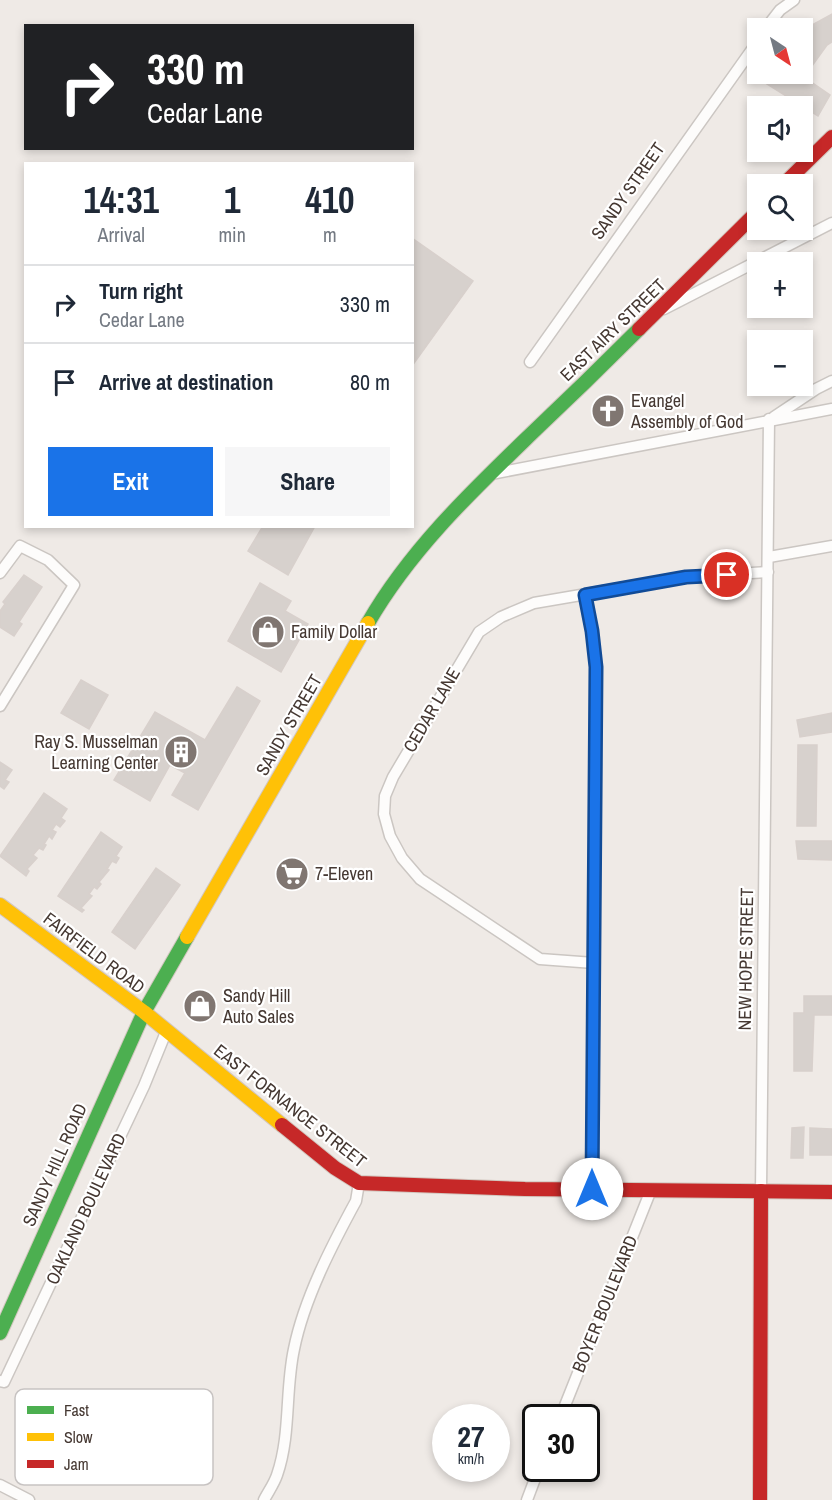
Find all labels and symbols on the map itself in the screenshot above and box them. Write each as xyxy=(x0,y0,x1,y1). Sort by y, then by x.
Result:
north arrow xyxy=(747,18,813,84)
street label: SANDY STREET xyxy=(585,137,670,244)
street label: EAST AIRY STREET xyxy=(554,273,671,387)
place label: Evangel Assembly of God xyxy=(630,388,743,434)
church icon: Evangel Assembly of God xyxy=(590,393,626,429)
pin xyxy=(701,549,752,600)
shop icon: Family Dollar xyxy=(250,614,286,650)
place label: Family Dollar xyxy=(291,619,377,644)
street label: CEDAR LANE xyxy=(397,663,466,757)
street label: SANDY STREET xyxy=(250,670,328,780)
place label: Ray S. Musselman Learning Center xyxy=(34,729,158,775)
building icon: Ray S. Musselman Learning Center xyxy=(163,734,199,770)
supermarket icon: 7-Eleven xyxy=(274,856,310,892)
place label: 7-Eleven xyxy=(315,861,373,886)
street label: NEW HOPE STREET xyxy=(732,887,759,1031)
street label: FAIRFIELD ROAD xyxy=(38,906,150,999)
place label: Sandy Hill Auto Sales xyxy=(222,983,294,1029)
shop icon: Sandy Hill Auto Sales xyxy=(182,988,218,1024)
street label: EAST FORNANCE STREET xyxy=(209,1038,372,1173)
street label: SANDY HILL ROAD xyxy=(16,1099,93,1230)
street label: OAKLAND BOULEVARD xyxy=(39,1129,132,1289)
position arrow xyxy=(560,1157,624,1221)
street label: BOYER BOULEVARD xyxy=(566,1232,643,1376)
legend xyxy=(15,1389,213,1485)
text: Fast xyxy=(64,1399,89,1421)
speed limit sign: 30 xyxy=(522,1404,600,1482)
text: Slow xyxy=(64,1426,93,1448)
text: Jam xyxy=(64,1453,89,1475)

